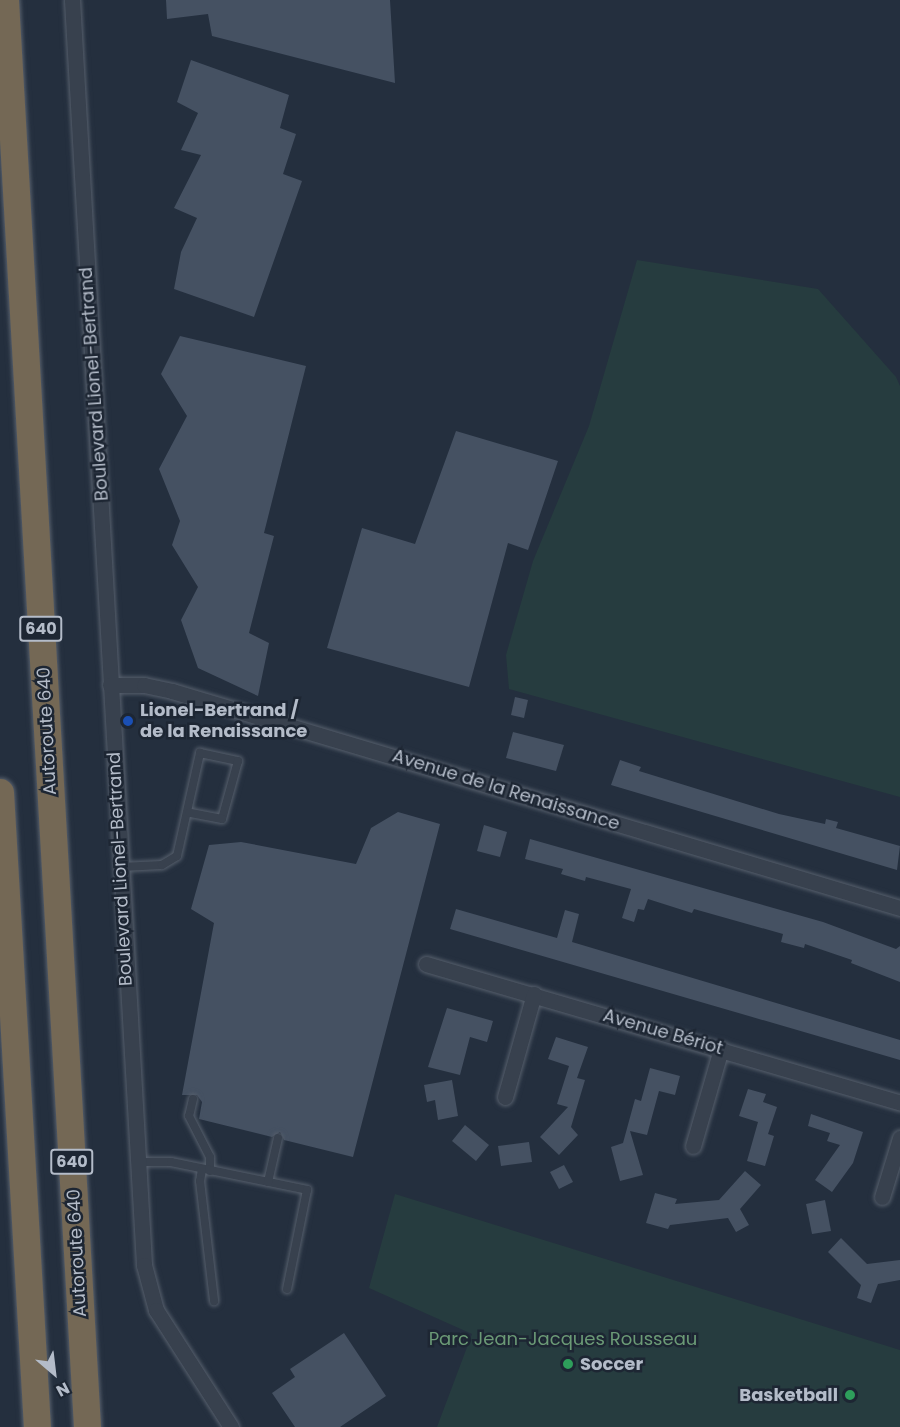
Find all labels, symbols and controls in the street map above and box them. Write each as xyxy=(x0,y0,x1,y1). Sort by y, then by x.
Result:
street label: Boulevard Lionel-Bertrand xyxy=(75,266,113,502)
road number: 640 xyxy=(18,616,63,642)
street label: Autoroute 640 xyxy=(33,666,61,796)
place label: Lionel-Bertrand / de la Renaissance xyxy=(140,700,307,742)
marker: Lionel-Bertrand / de la Renaissance xyxy=(121,714,135,728)
street label: Avenue de la Renaissance xyxy=(390,745,622,835)
street label: Boulevard Lionel-Bertrand xyxy=(103,751,137,987)
street label: Avenue Bériot xyxy=(601,1005,725,1059)
road number: 640 xyxy=(50,1149,94,1175)
street label: Autoroute 640 xyxy=(63,1188,91,1318)
park label: Parc Jean-Jacques Rousseau xyxy=(429,1328,697,1350)
north arrow xyxy=(24,1343,84,1403)
place label: Soccer xyxy=(580,1353,643,1375)
marker: Soccer xyxy=(561,1357,575,1371)
text: N xyxy=(52,1376,73,1402)
place label: Basketball xyxy=(739,1384,838,1406)
marker: Basketball xyxy=(843,1388,857,1402)

